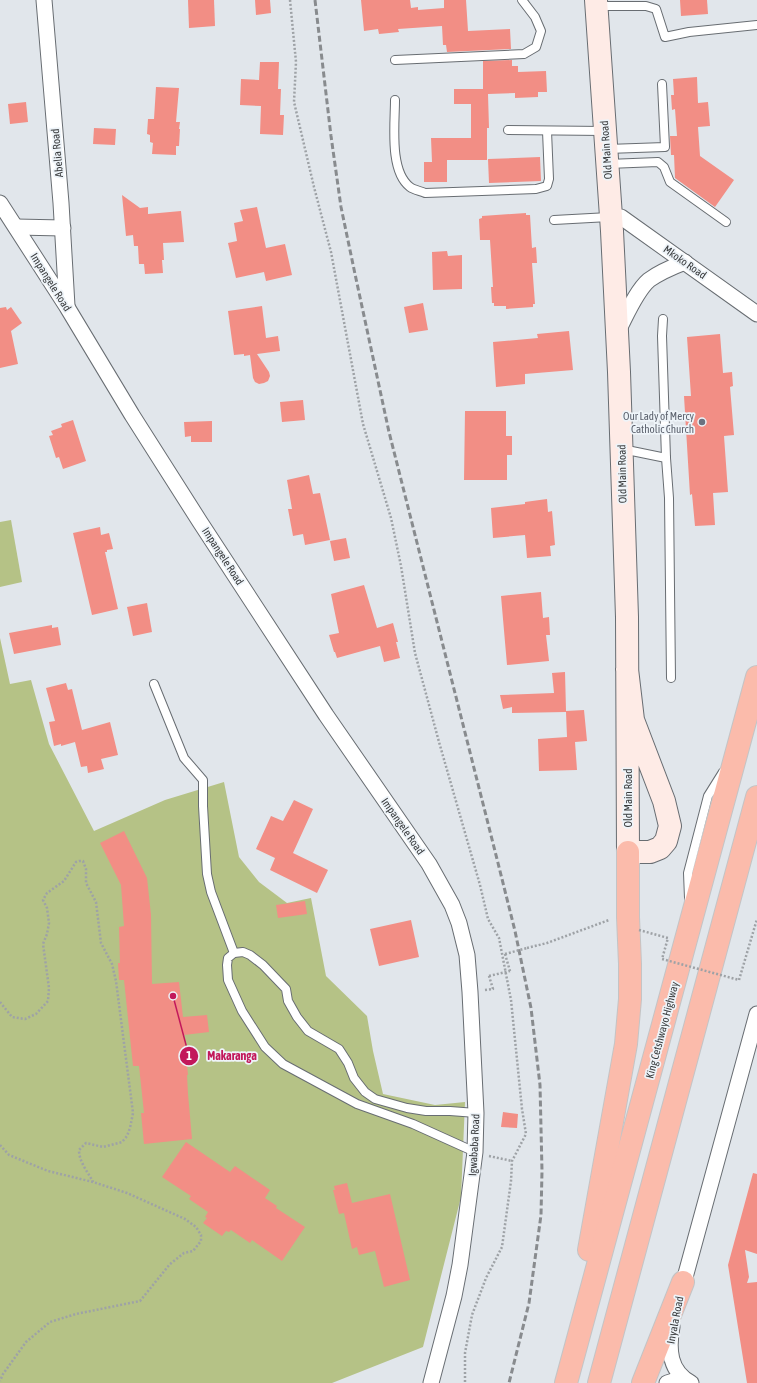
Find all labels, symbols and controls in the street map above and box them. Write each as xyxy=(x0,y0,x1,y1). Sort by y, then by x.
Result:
street label: Old Main Road xyxy=(598,120,614,180)
street label: Abelia Road xyxy=(49,128,65,178)
street label: Mkoko Road xyxy=(661,243,709,281)
street label: Impangele Road xyxy=(28,251,74,313)
place label: Our Lady of Mercy Catholic Church xyxy=(623,410,694,435)
marker: Our Lady of Mercy Catholic Church xyxy=(697,417,707,427)
street label: Old Main Road xyxy=(615,444,629,504)
street label: Impangele Road xyxy=(200,525,246,587)
street label: Old Main Road xyxy=(622,769,634,827)
street label: Impangele Road xyxy=(379,795,427,857)
street label: King Cetshwayo Highway xyxy=(643,980,681,1080)
callout: Makaranga xyxy=(179,1044,265,1068)
text: 1 xyxy=(186,1049,192,1063)
text: Makaranga xyxy=(207,1049,257,1063)
street label: Igwababa Road xyxy=(466,1114,482,1176)
street label: Inyala Road xyxy=(665,1295,685,1345)

